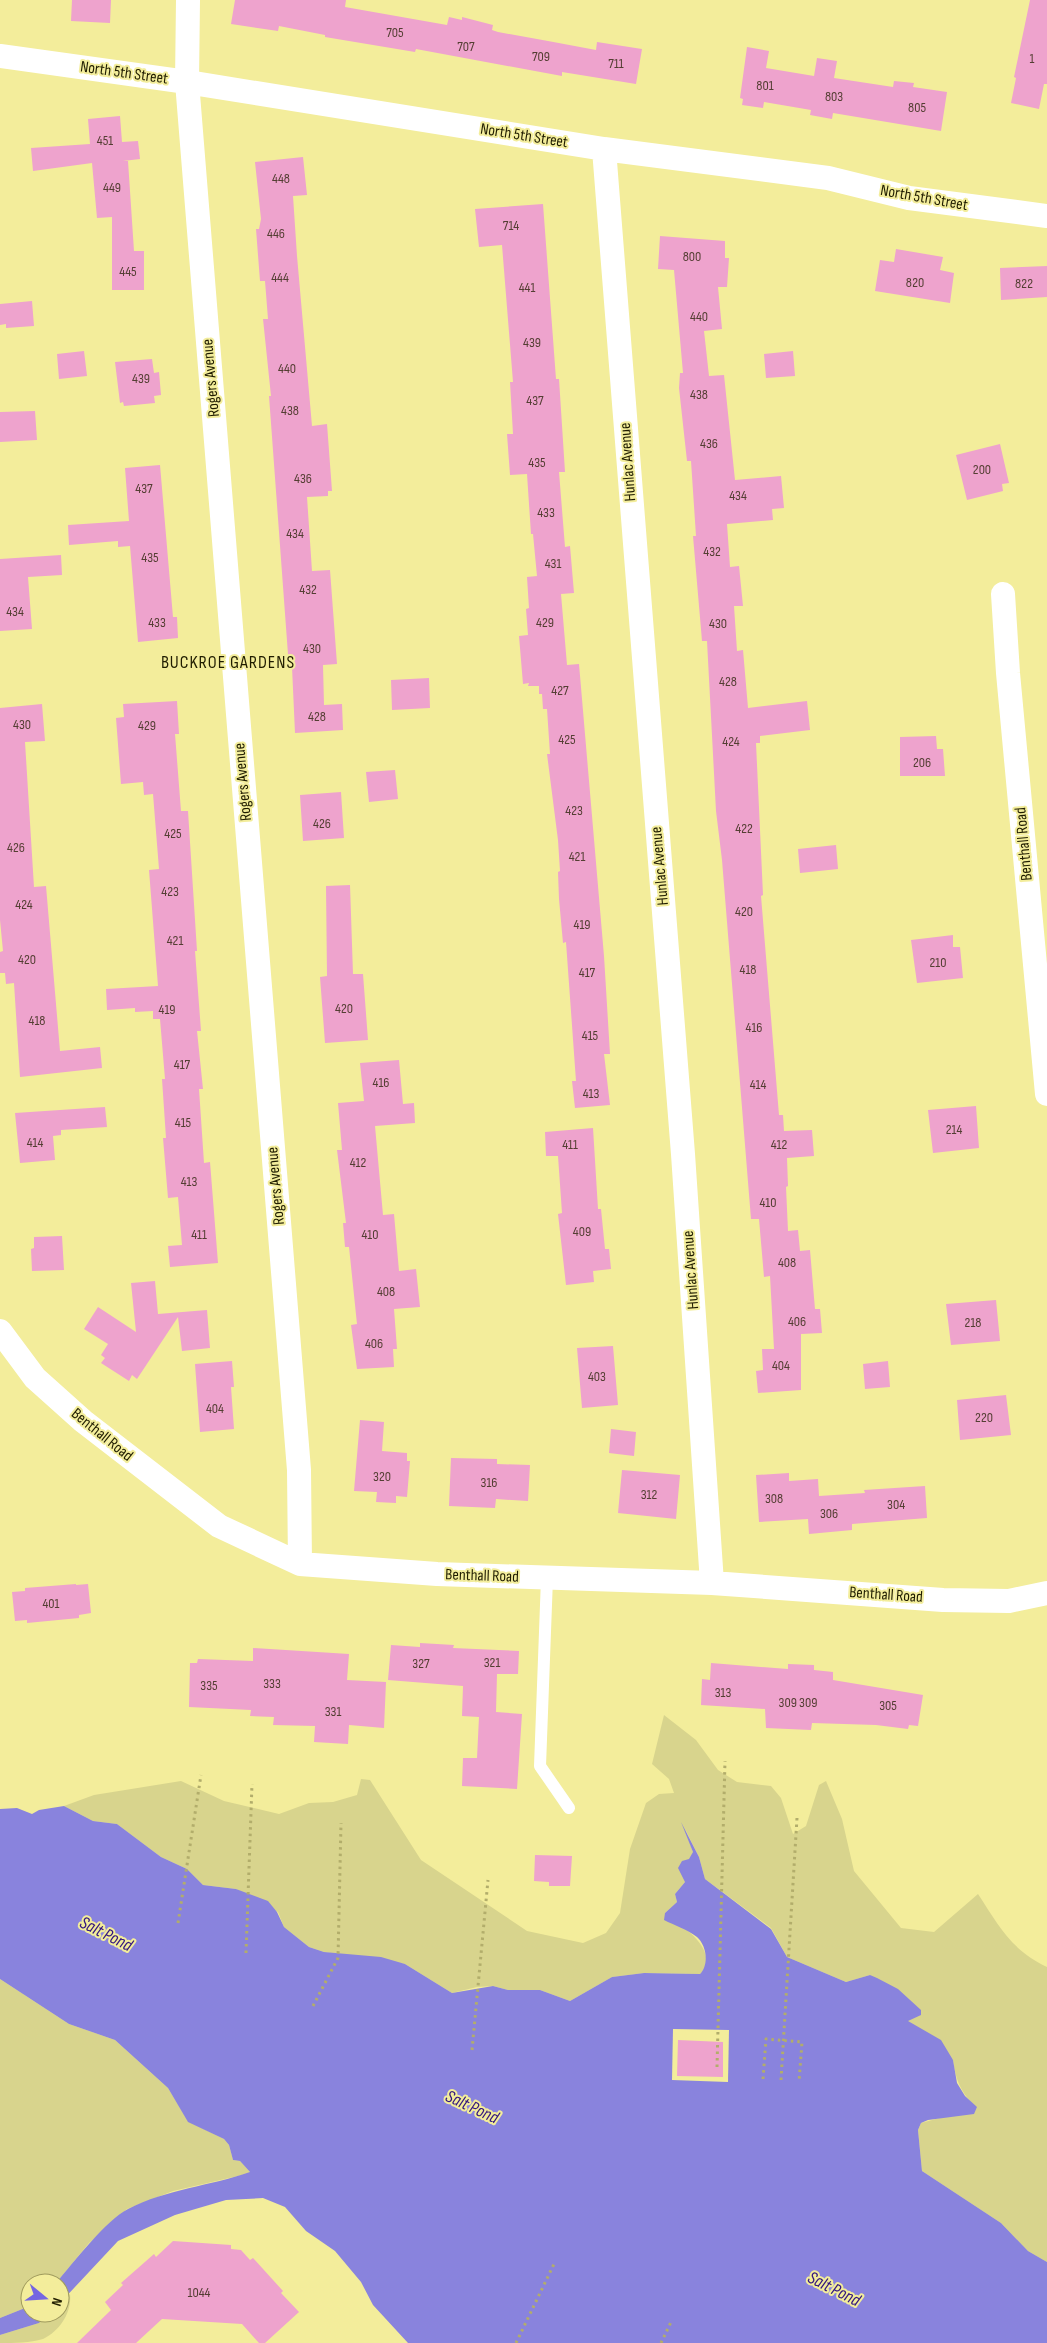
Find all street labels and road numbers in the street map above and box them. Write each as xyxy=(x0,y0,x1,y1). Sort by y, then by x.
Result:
street label: North 5th Street xyxy=(79,57,169,89)
street label: North 5th Street xyxy=(479,120,569,152)
street label: North 5th Street xyxy=(879,181,969,215)
street label: Rogers Avenue xyxy=(198,338,224,418)
street label: Hunlac Avenue xyxy=(616,422,640,502)
street label: Rogers Avenue xyxy=(230,742,256,822)
street label: Benthall Road xyxy=(1011,807,1037,881)
street label: Hunlac Avenue xyxy=(647,826,673,906)
street label: Rogers Avenue xyxy=(263,1146,289,1226)
street label: Hunlac Avenue xyxy=(679,1230,703,1310)
street label: Benthall Road xyxy=(67,1404,137,1466)
street label: Benthall Road xyxy=(445,1565,519,1587)
street label: Benthall Road xyxy=(849,1583,923,1607)

